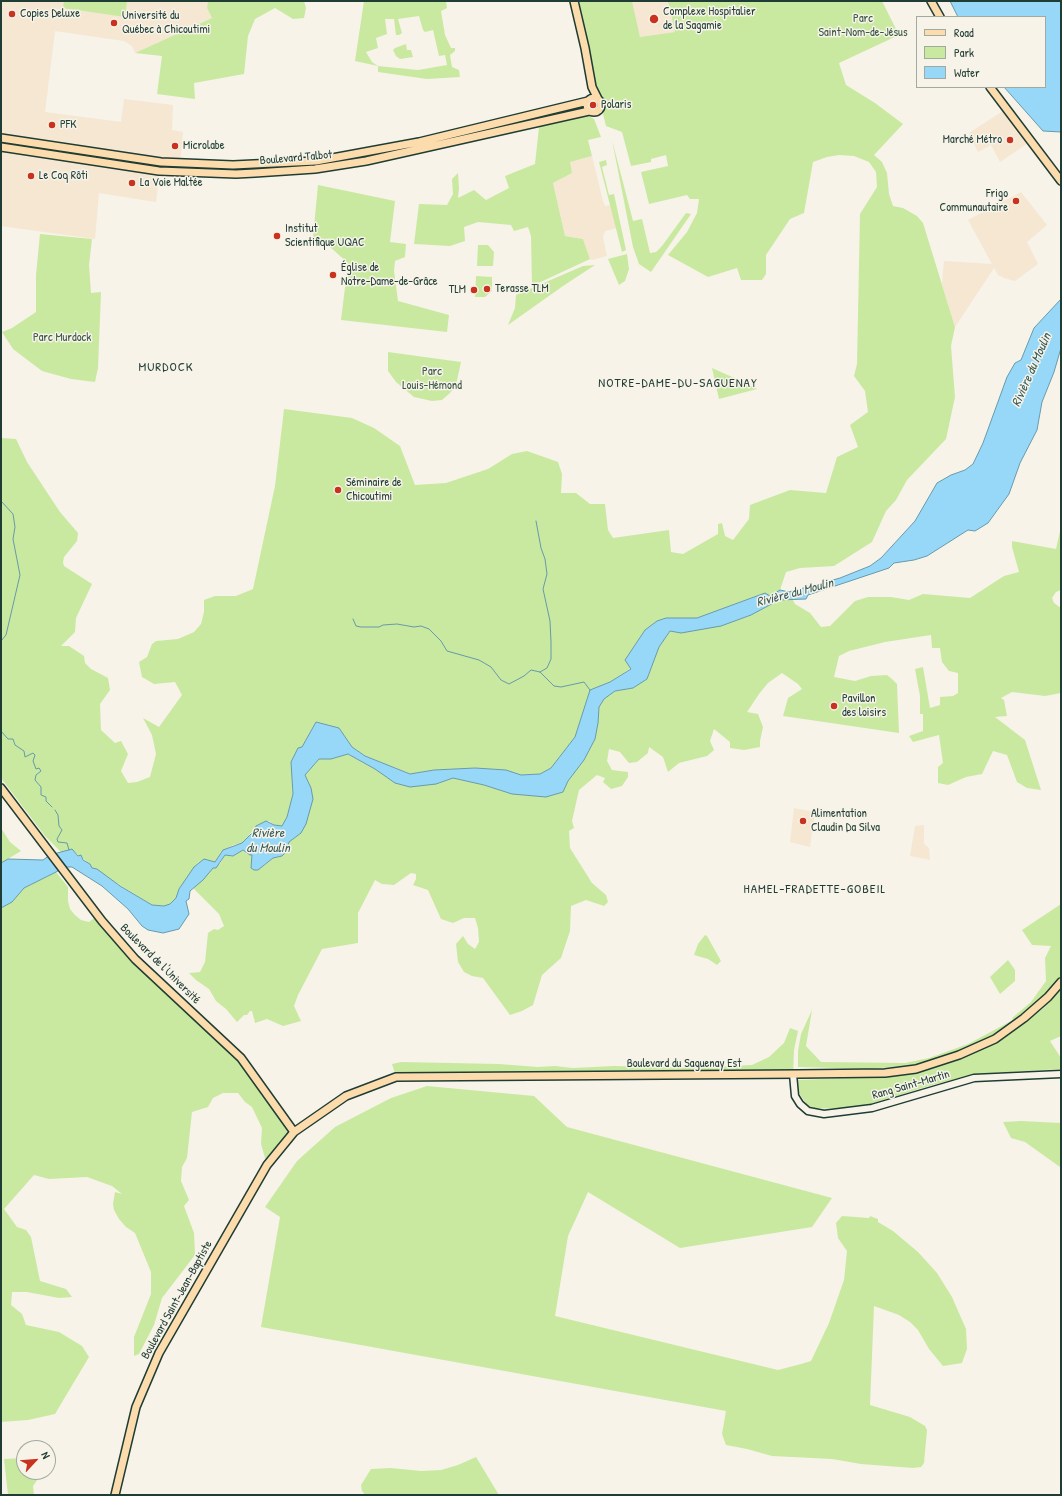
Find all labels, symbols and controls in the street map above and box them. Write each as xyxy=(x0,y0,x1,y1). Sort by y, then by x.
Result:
place label: Complexe Hospitalier de la Sagamie xyxy=(663,5,756,33)
place label: Copies Deluxe xyxy=(20,7,80,21)
marker: Copies Deluxe xyxy=(7,9,17,19)
place label: Université du Québec à Chicoutimi xyxy=(122,9,210,37)
park label: Parc Saint-Nom-de-Jésus xyxy=(818,12,908,40)
marker: Complexe Hospitalier de la Sagamie xyxy=(648,13,660,25)
legend xyxy=(916,16,1046,88)
marker: Université du Québec à Chicoutimi xyxy=(109,18,119,28)
text: Road xyxy=(954,24,974,41)
text: Park xyxy=(954,44,974,61)
text: Water xyxy=(954,64,980,81)
place label: Polaris xyxy=(601,98,631,112)
marker: Polaris xyxy=(588,100,598,110)
place label: PFK xyxy=(60,118,77,132)
marker: PFK xyxy=(47,120,57,130)
place label: Marché Métro xyxy=(943,133,1002,147)
marker: Marché Métro xyxy=(1005,135,1015,145)
place label: Microlabe xyxy=(183,139,225,153)
marker: Microlabe xyxy=(170,141,180,151)
street label: Boulevard Talbot xyxy=(259,148,333,168)
place label: Le Coq Rôti xyxy=(39,169,88,183)
marker: Le Coq Rôti xyxy=(26,171,36,181)
place label: La Voie Maltée xyxy=(140,176,202,190)
marker: La Voie Maltée xyxy=(127,178,137,188)
place label: Frigo Communautaire xyxy=(940,187,1008,215)
marker: Frigo Communautaire xyxy=(1011,196,1021,206)
place label: Institut Scientifique UQAC xyxy=(285,222,364,250)
marker: Institut Scientifique UQAC xyxy=(272,231,282,241)
place label: Église de Notre-Dame-de-Grâce xyxy=(341,261,438,289)
marker: Église de Notre-Dame-de-Grâce xyxy=(328,270,338,280)
place label: Terasse TLM xyxy=(495,282,549,296)
place label: TLM xyxy=(449,283,466,297)
marker: Terasse TLM xyxy=(482,284,492,294)
marker: TLM xyxy=(469,285,479,295)
park label: Parc Murdock xyxy=(33,331,91,345)
water label: Rivière du Moulin xyxy=(1009,331,1055,409)
district label: MURDOCK xyxy=(138,360,194,376)
park label: Parc Louis-Hémond xyxy=(402,365,462,393)
district label: NOTRE-DAME-DU-SAGUENAY xyxy=(598,376,758,392)
place label: Séminaire de Chicoutimi xyxy=(346,476,402,504)
marker: Séminaire de Chicoutimi xyxy=(333,485,343,495)
water label: Rivière du Moulin xyxy=(755,575,835,611)
place label: Pavillon des loisirs xyxy=(842,692,886,720)
marker: Pavillon des loisirs xyxy=(829,701,839,711)
place label: Alimentation Claudin Da Silva xyxy=(811,807,880,835)
marker: Alimentation Claudin Da Silva xyxy=(798,816,808,826)
water label: Rivière du Moulin xyxy=(246,826,290,857)
district label: HAMEL-FRADETTE-GOBEIL xyxy=(744,882,886,898)
street label: Boulevard de l'Université xyxy=(117,921,203,1007)
street label: Boulevard du Saguenay Est xyxy=(627,1057,741,1071)
street label: Rang Saint-Martin xyxy=(871,1067,951,1103)
street label: Boulevard Saint-Jean-Baptiste xyxy=(138,1238,216,1362)
north arrow xyxy=(16,1440,56,1480)
text: N xyxy=(38,1449,53,1461)

